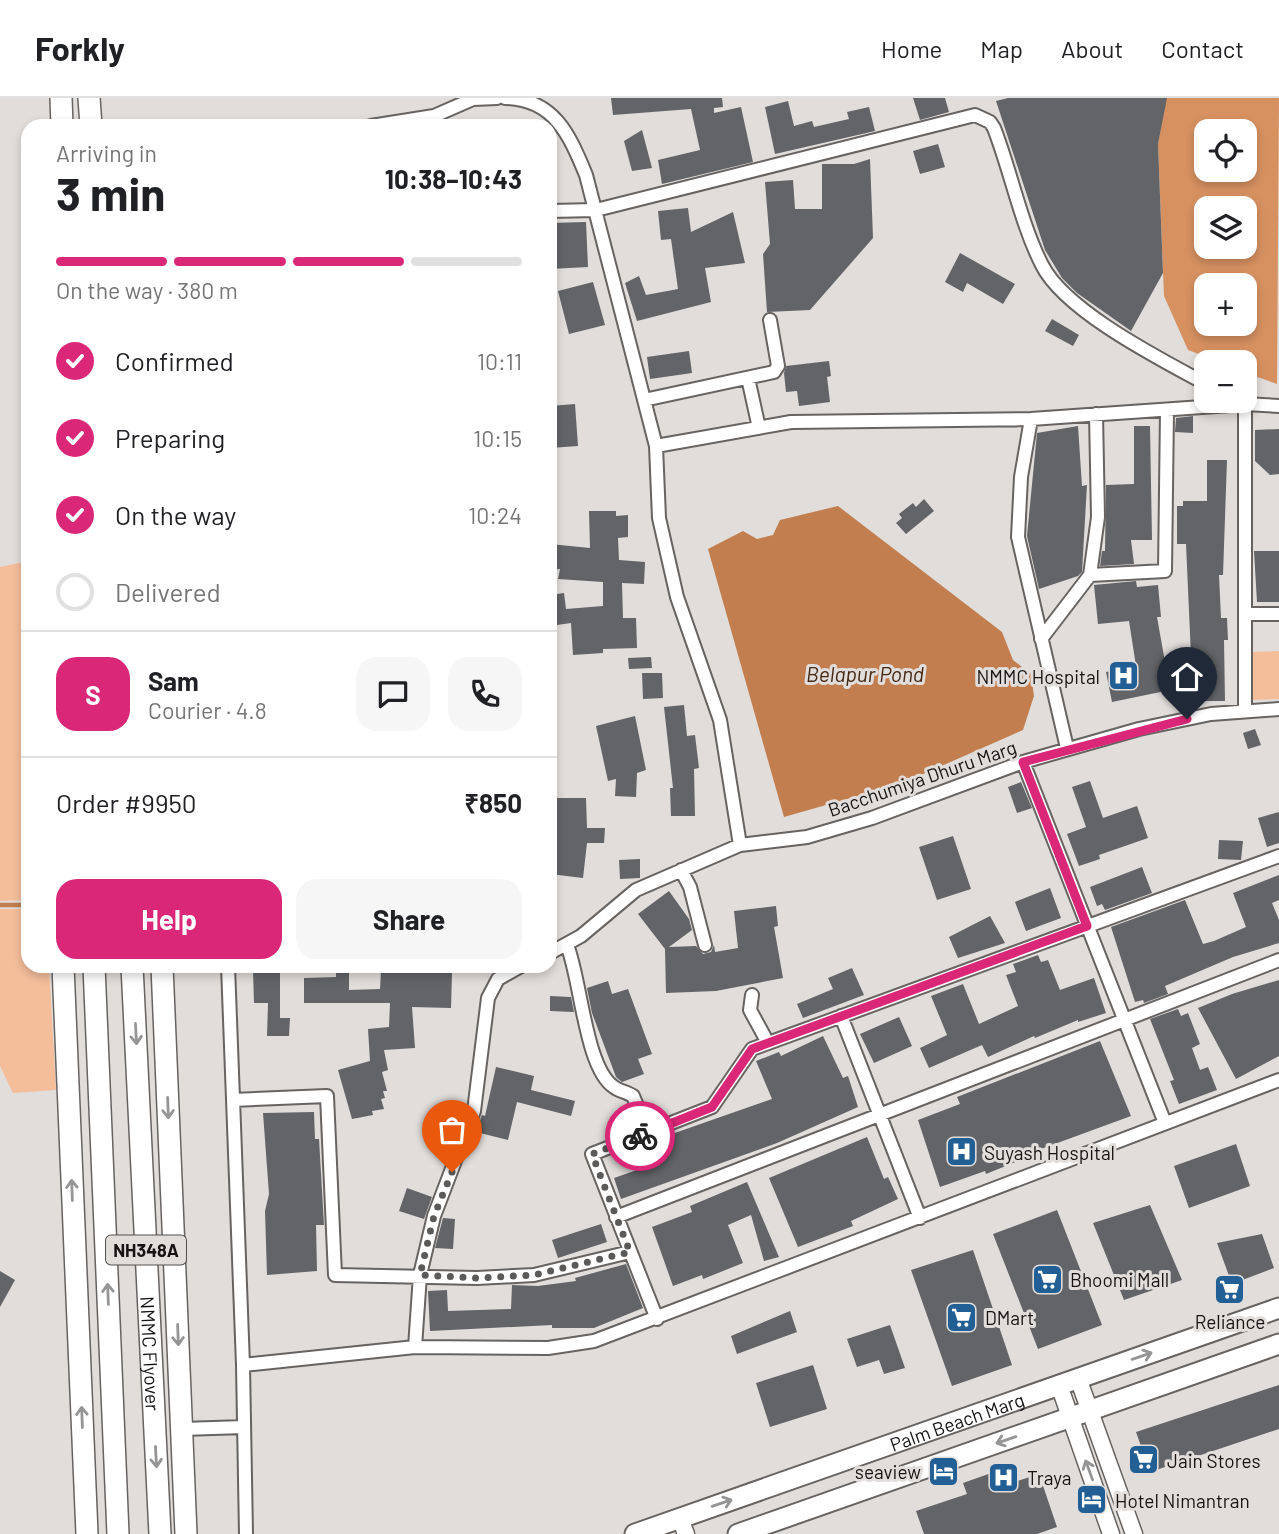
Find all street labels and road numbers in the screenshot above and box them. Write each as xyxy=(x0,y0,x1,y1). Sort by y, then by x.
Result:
street label: Bacchumiya Dhuru Marg xyxy=(825,735,1019,821)
road number: NH348A xyxy=(106,1236,186,1265)
street label: NMMC Flyover xyxy=(137,1296,165,1411)
street label: Palm Beach Marg xyxy=(887,1387,1027,1455)

